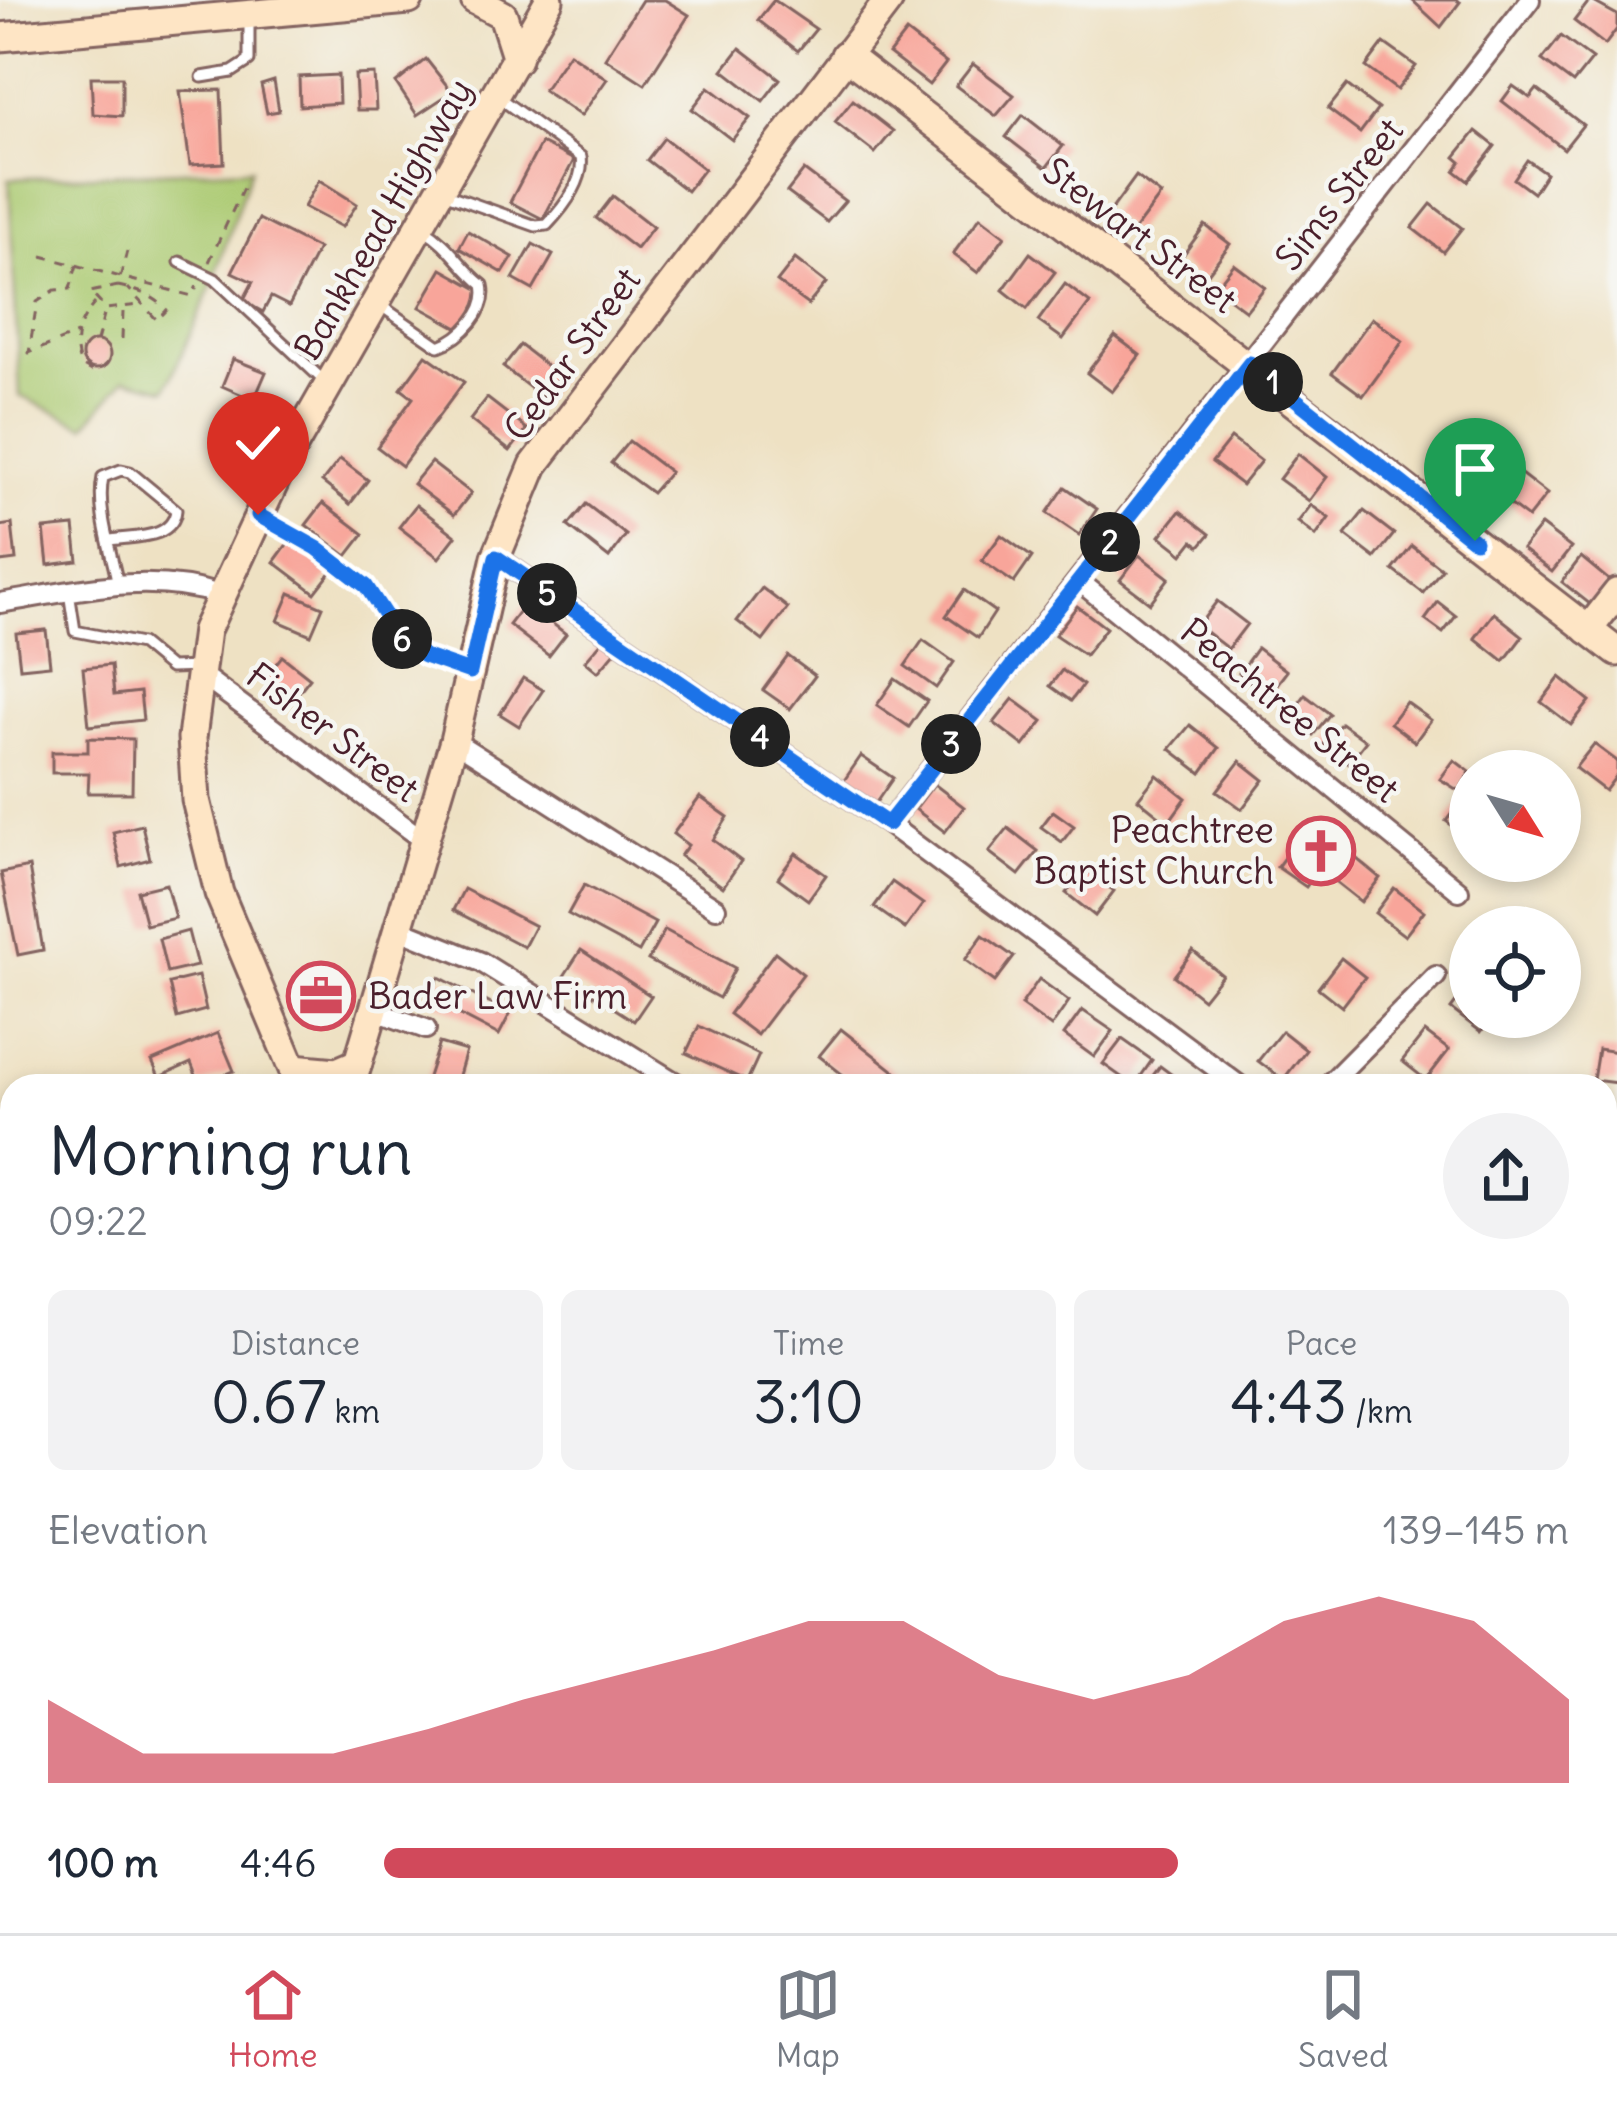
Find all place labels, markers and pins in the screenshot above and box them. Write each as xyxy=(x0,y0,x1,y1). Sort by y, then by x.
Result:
pin: 1 xyxy=(1243,352,1303,412)
pin xyxy=(207,392,309,515)
pin xyxy=(1424,418,1526,541)
pin: 2 xyxy=(1080,512,1140,572)
pin: 5 xyxy=(517,563,577,623)
pin: 6 xyxy=(372,609,432,669)
pin: 4 xyxy=(730,707,790,767)
pin: 3 xyxy=(921,714,981,774)
place label: Peachtree Baptist Church xyxy=(1034,808,1274,894)
church icon: Peachtree Baptist Church xyxy=(1286,816,1356,886)
office icon: Bader Law Firm xyxy=(286,961,356,1031)
place label: Bader Law Firm xyxy=(368,974,627,1019)

